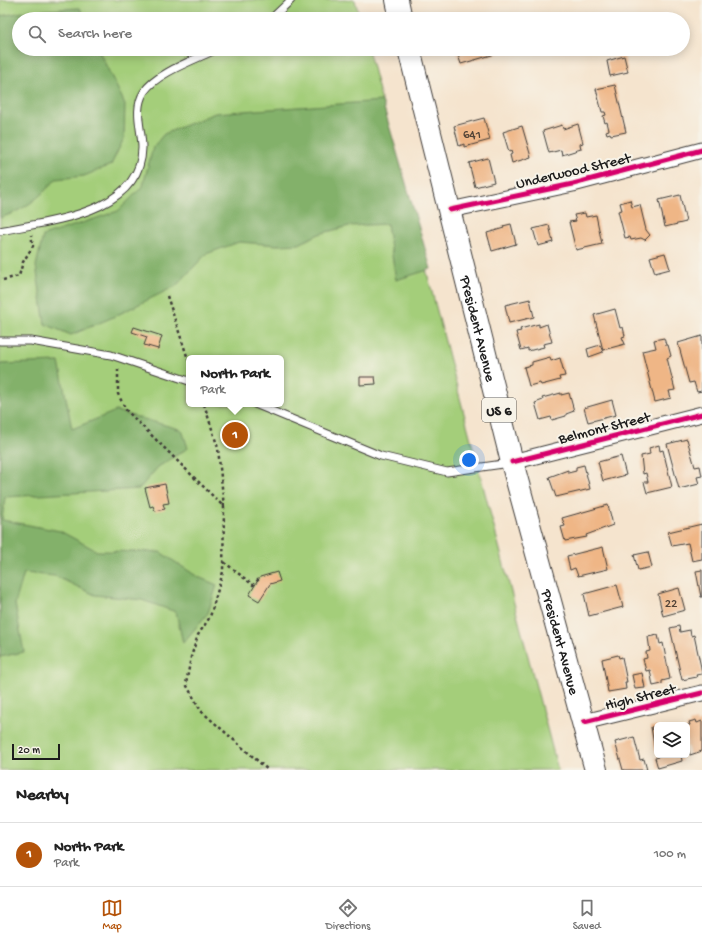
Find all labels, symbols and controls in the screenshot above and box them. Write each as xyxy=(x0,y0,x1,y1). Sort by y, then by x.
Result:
search box xyxy=(12,12,690,56)
icon: search xyxy=(26,23,48,45)
text: Search here xyxy=(58,25,132,43)
house number: 641 xyxy=(463,128,481,143)
street label: Underwood Street xyxy=(514,150,634,194)
street label: President Avenue xyxy=(455,273,499,384)
popup xyxy=(186,355,284,407)
text: North Park xyxy=(200,365,270,383)
text: Park xyxy=(200,383,225,398)
road number: US 6 xyxy=(482,398,516,422)
street label: Belmont Street xyxy=(556,408,654,449)
pin: 1 xyxy=(222,420,248,450)
your location xyxy=(459,450,479,470)
street label: President Avenue xyxy=(536,587,582,697)
house number: 22 xyxy=(665,597,678,612)
street label: High Street xyxy=(603,680,679,715)
map controls xyxy=(654,722,690,758)
button: layers xyxy=(654,722,690,758)
scale bar xyxy=(12,742,60,761)
text: 20 m xyxy=(18,745,40,757)
text: Nearby xyxy=(16,786,69,806)
text: North Park xyxy=(54,838,123,856)
text: 1 xyxy=(26,847,32,862)
text: 100 m xyxy=(654,847,686,862)
text: Park xyxy=(54,856,79,871)
tab: Map xyxy=(101,897,123,933)
tab: Directions xyxy=(326,897,370,933)
tab: Saved xyxy=(573,897,601,933)

